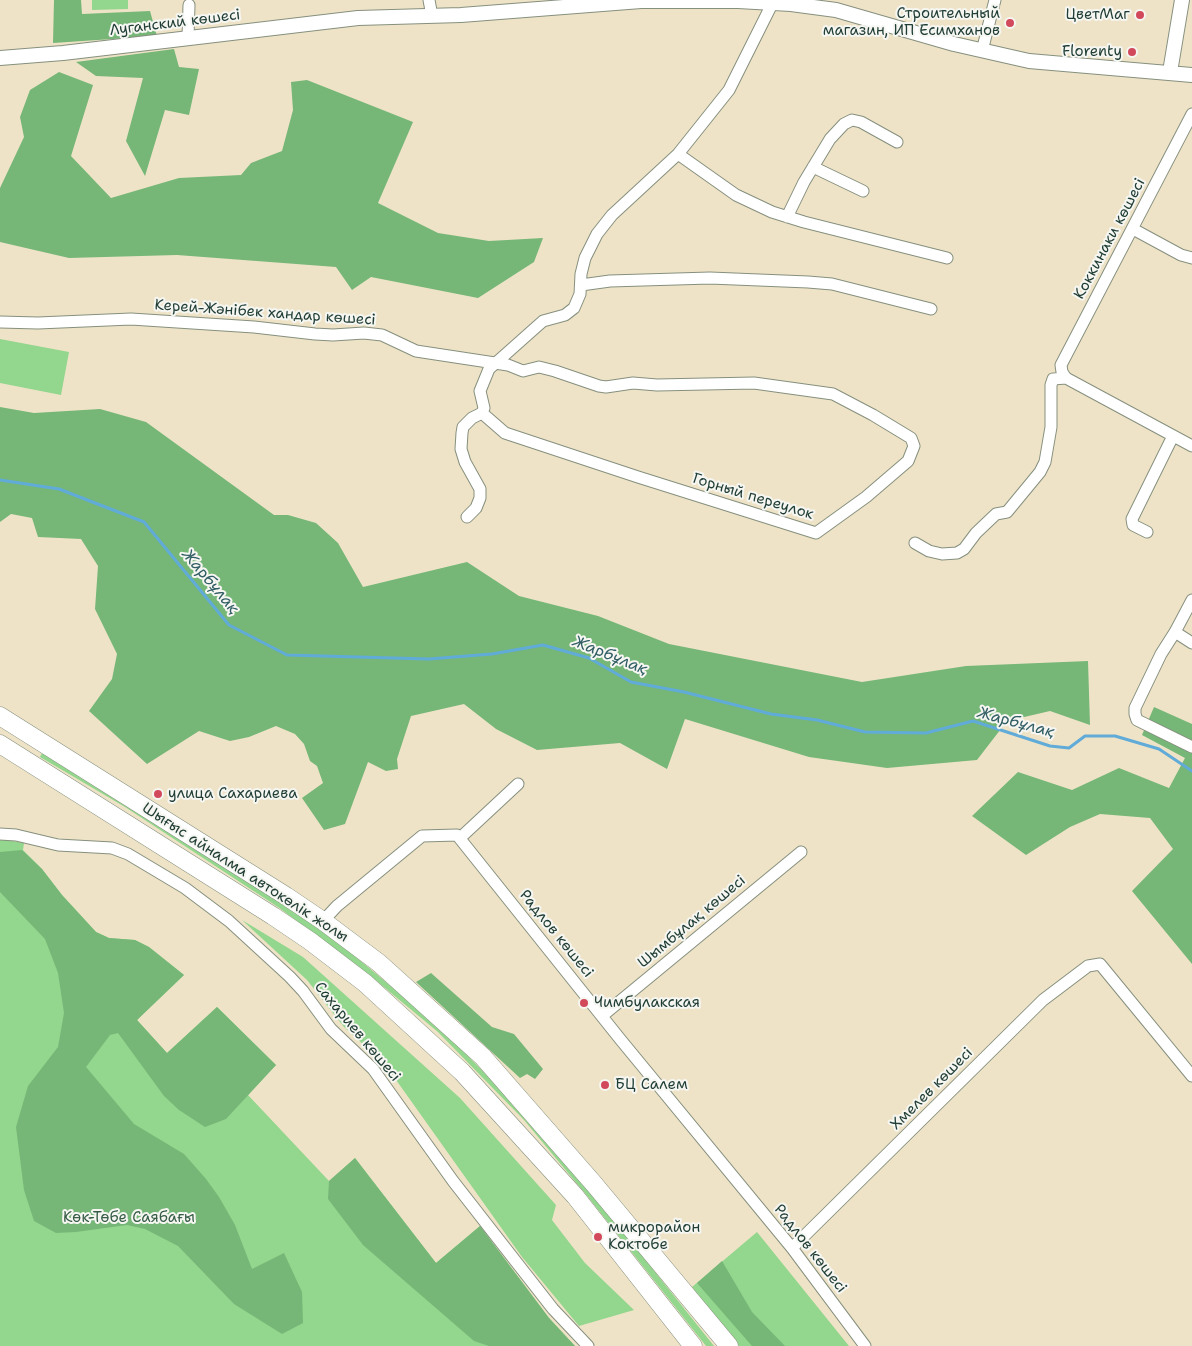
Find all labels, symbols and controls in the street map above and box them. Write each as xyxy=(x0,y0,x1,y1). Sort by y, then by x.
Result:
place label: Строительный магазин, ИП Есимханов xyxy=(823,5,1000,40)
street label: Луганский көшесі xyxy=(109,6,241,40)
place label: ЦветМаг xyxy=(1065,6,1130,24)
marker: ЦветМаг xyxy=(1134,9,1146,21)
marker: Строительный магазин, ИП Есимханов xyxy=(1004,17,1016,29)
place label: Florenty xyxy=(1062,43,1122,61)
marker: Florenty xyxy=(1126,46,1138,58)
street label: Коккинаки көшесі xyxy=(1071,176,1149,302)
street label: Керей-Жәнібек хандар көшесі xyxy=(154,296,376,330)
street label: Горный переулок xyxy=(690,470,816,524)
water label: Жарбұлақ xyxy=(177,546,243,618)
water label: Жарбұлақ xyxy=(570,632,650,680)
water label: Жарбұлақ xyxy=(975,704,1057,742)
place label: улица Сахариева xyxy=(168,785,297,803)
marker: улица Сахариева xyxy=(152,788,164,800)
street label: Шығыс айналма автокөлік жолы xyxy=(138,799,352,947)
street label: Шымбұлақ көшесі xyxy=(635,872,749,972)
street label: Радлов көшесі xyxy=(515,887,597,981)
street label: Сахариев көшесі xyxy=(310,978,404,1086)
place label: Чимбулакская xyxy=(594,994,700,1012)
marker: Чимбулакская xyxy=(578,997,590,1009)
street label: Хмелев көшесі xyxy=(887,1044,977,1134)
place label: БЦ Салем xyxy=(615,1076,688,1094)
marker: БЦ Салем xyxy=(599,1079,611,1091)
street label: Радлов көшесі xyxy=(770,1201,850,1297)
park label: Көк-Төбе Саябағы xyxy=(63,1209,195,1227)
place label: микрорайон Коктобе xyxy=(608,1219,700,1254)
marker: микрорайон Коктобе xyxy=(592,1231,604,1243)

